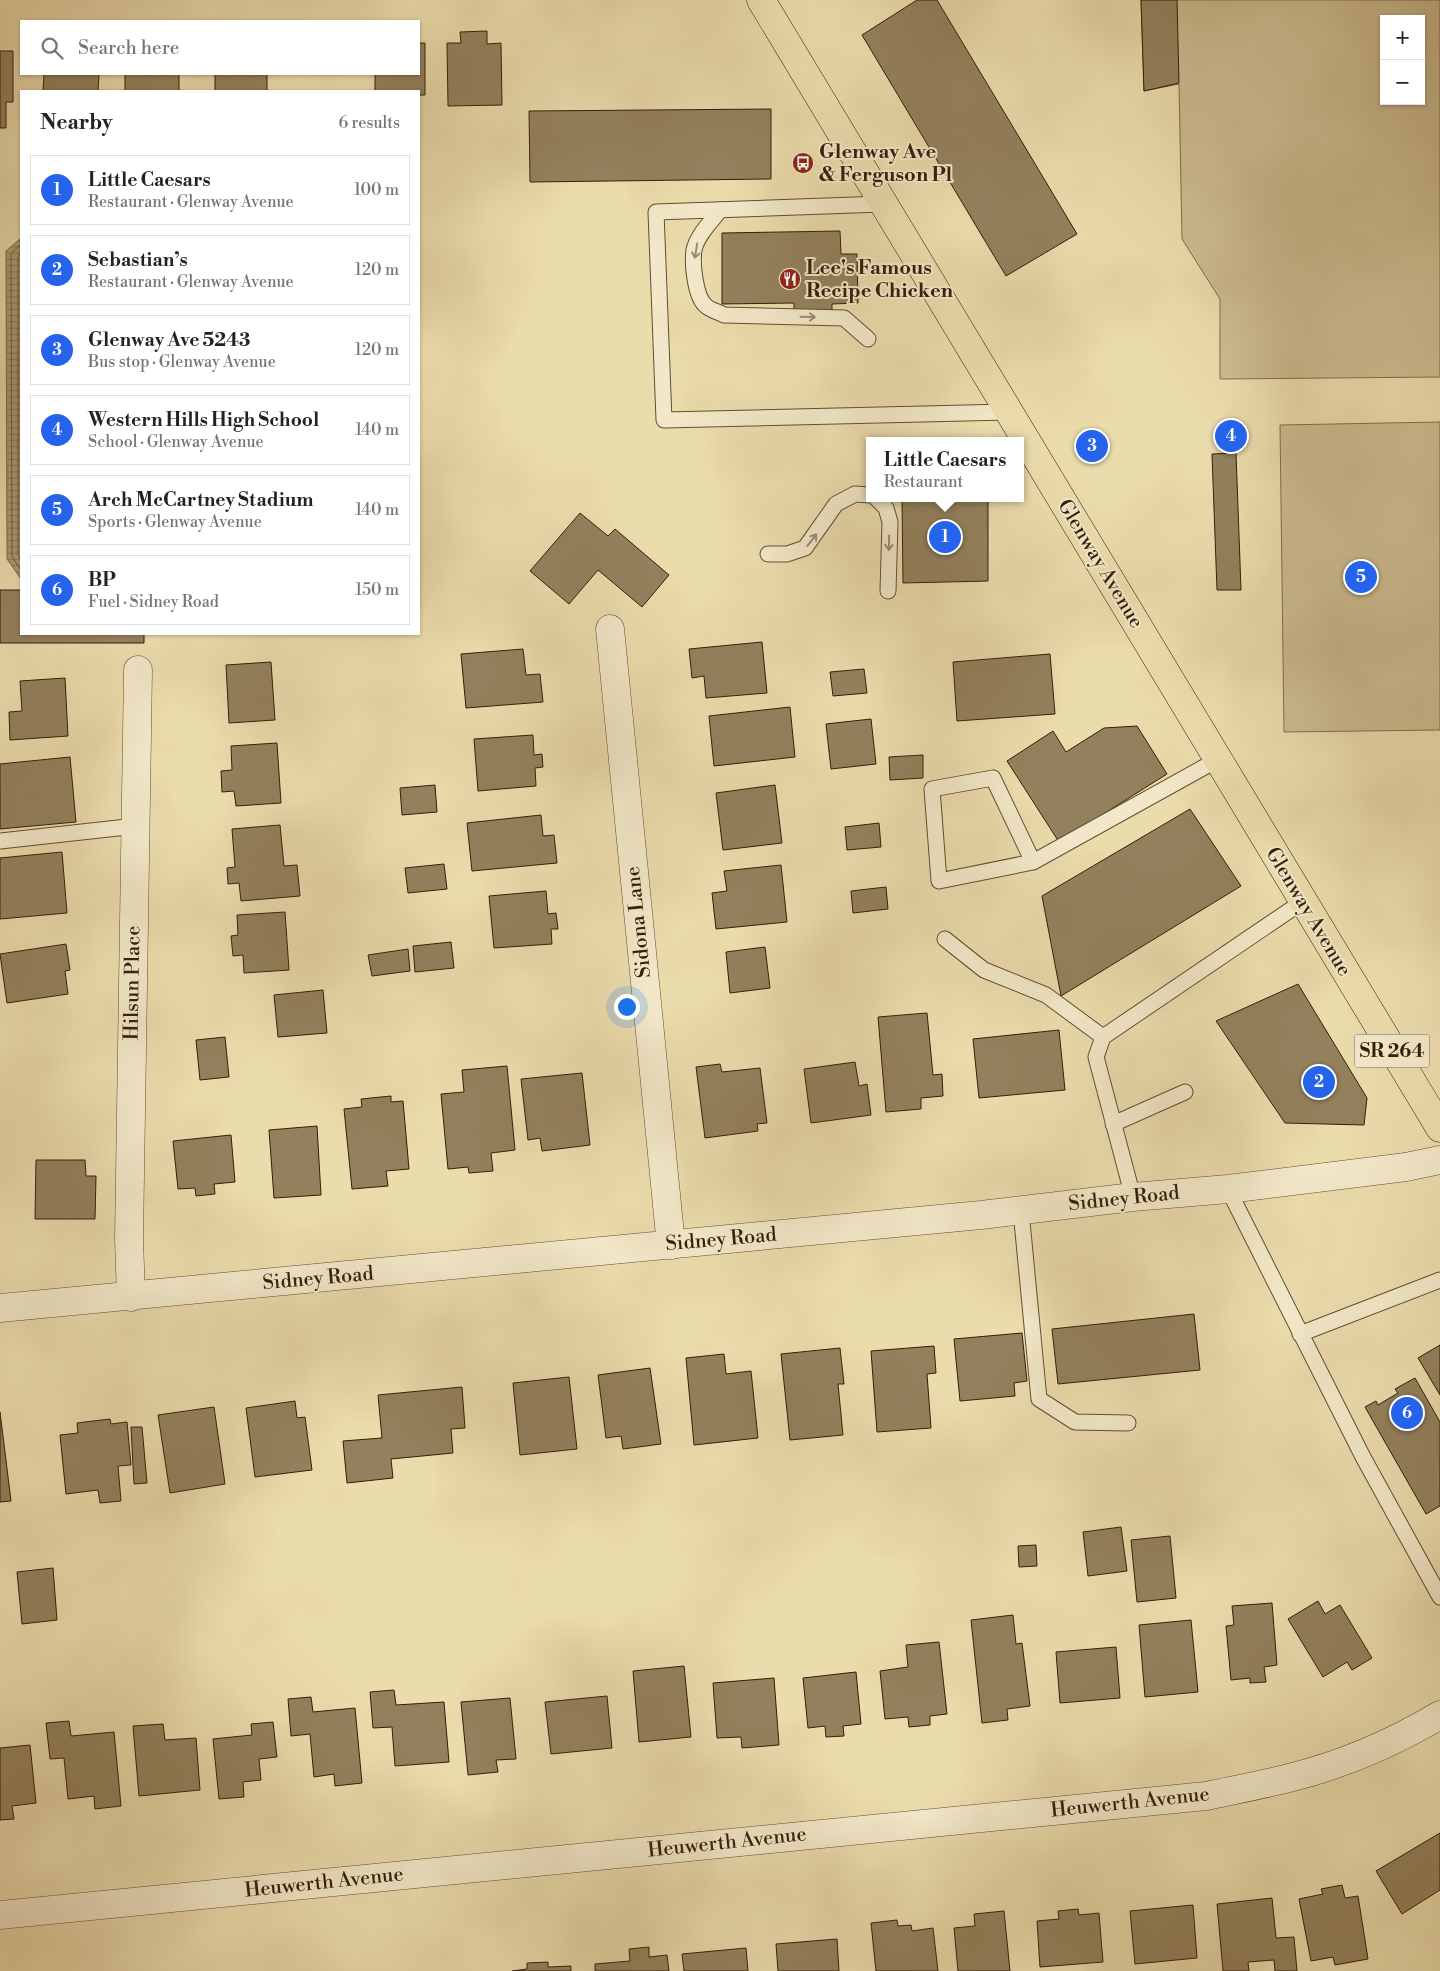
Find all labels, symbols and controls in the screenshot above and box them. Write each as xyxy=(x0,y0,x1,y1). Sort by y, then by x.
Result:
map controls xyxy=(1380,15,1425,105)
button: + xyxy=(1380,15,1425,60)
search box xyxy=(20,20,420,75)
icon: search xyxy=(38,34,66,62)
text: Search here xyxy=(78,36,179,60)
button: − xyxy=(1380,60,1425,105)
text: Nearby xyxy=(40,110,113,136)
text: 6 results xyxy=(339,113,400,133)
place label: Glenway Ave & Ferguson Pl xyxy=(819,140,952,188)
bus stop icon: Glenway Ave & Ferguson Pl xyxy=(791,151,815,175)
text: Little Caesars xyxy=(88,168,211,192)
text: 1 xyxy=(53,180,61,200)
text: 100 m xyxy=(354,180,399,200)
text: Restaurant · Glenway Avenue xyxy=(88,192,294,212)
one-way arrow xyxy=(691,243,700,259)
text: Sebastian’s xyxy=(88,248,188,272)
place label: Lee's Famous Recipe Chicken xyxy=(806,256,954,304)
text: 2 xyxy=(52,260,62,280)
text: 120 m xyxy=(355,260,399,280)
restaurant icon: Lee's Famous Recipe Chicken xyxy=(778,267,802,291)
text: Restaurant · Glenway Avenue xyxy=(88,272,294,292)
one-way arrow xyxy=(800,312,816,322)
text: Glenway Ave 5243 xyxy=(88,328,250,352)
text: 3 xyxy=(52,340,62,360)
text: 120 m xyxy=(355,340,399,360)
text: Bus stop · Glenway Avenue xyxy=(88,352,276,372)
text: Western Hills High School xyxy=(88,408,319,432)
pin: 4 xyxy=(1215,417,1247,455)
text: 4 xyxy=(52,420,62,440)
text: 140 m xyxy=(355,420,399,440)
pin: 3 xyxy=(1076,427,1108,465)
text: School · Glenway Avenue xyxy=(88,432,264,452)
popup xyxy=(866,437,1024,502)
text: Little Caesars xyxy=(884,448,1006,472)
text: Restaurant xyxy=(884,472,963,492)
text: Arch McCartney Stadium xyxy=(88,488,314,512)
street label: Glenway Avenue xyxy=(1052,495,1148,633)
text: 5 xyxy=(52,500,62,520)
text: 140 m xyxy=(355,500,399,520)
text: Sports · Glenway Avenue xyxy=(88,512,262,532)
pin: 1 xyxy=(929,518,961,556)
one-way arrow xyxy=(806,534,817,547)
one-way arrow xyxy=(885,534,894,550)
pin: 5 xyxy=(1345,558,1377,596)
text: BP xyxy=(88,568,116,592)
text: 6 xyxy=(52,580,62,600)
text: 150 m xyxy=(355,580,399,600)
text: Fuel · Sidney Road xyxy=(88,592,219,612)
street label: Glenway Avenue xyxy=(1260,843,1356,981)
street label: Sidona Lane xyxy=(621,865,657,979)
street label: Hilsun Place xyxy=(120,925,146,1041)
your location xyxy=(614,994,640,1020)
road number: SR 264 xyxy=(1354,1034,1430,1068)
pin: 2 xyxy=(1303,1063,1335,1101)
street label: Sidney Road xyxy=(1067,1181,1181,1217)
street label: Sidney Road xyxy=(664,1223,778,1257)
street label: Sidney Road xyxy=(261,1262,375,1296)
pin: 6 xyxy=(1391,1394,1423,1432)
street label: Heuwerth Avenue xyxy=(1049,1782,1211,1824)
street label: Heuwerth Avenue xyxy=(646,1822,808,1864)
street label: Heuwerth Avenue xyxy=(243,1862,405,1904)

